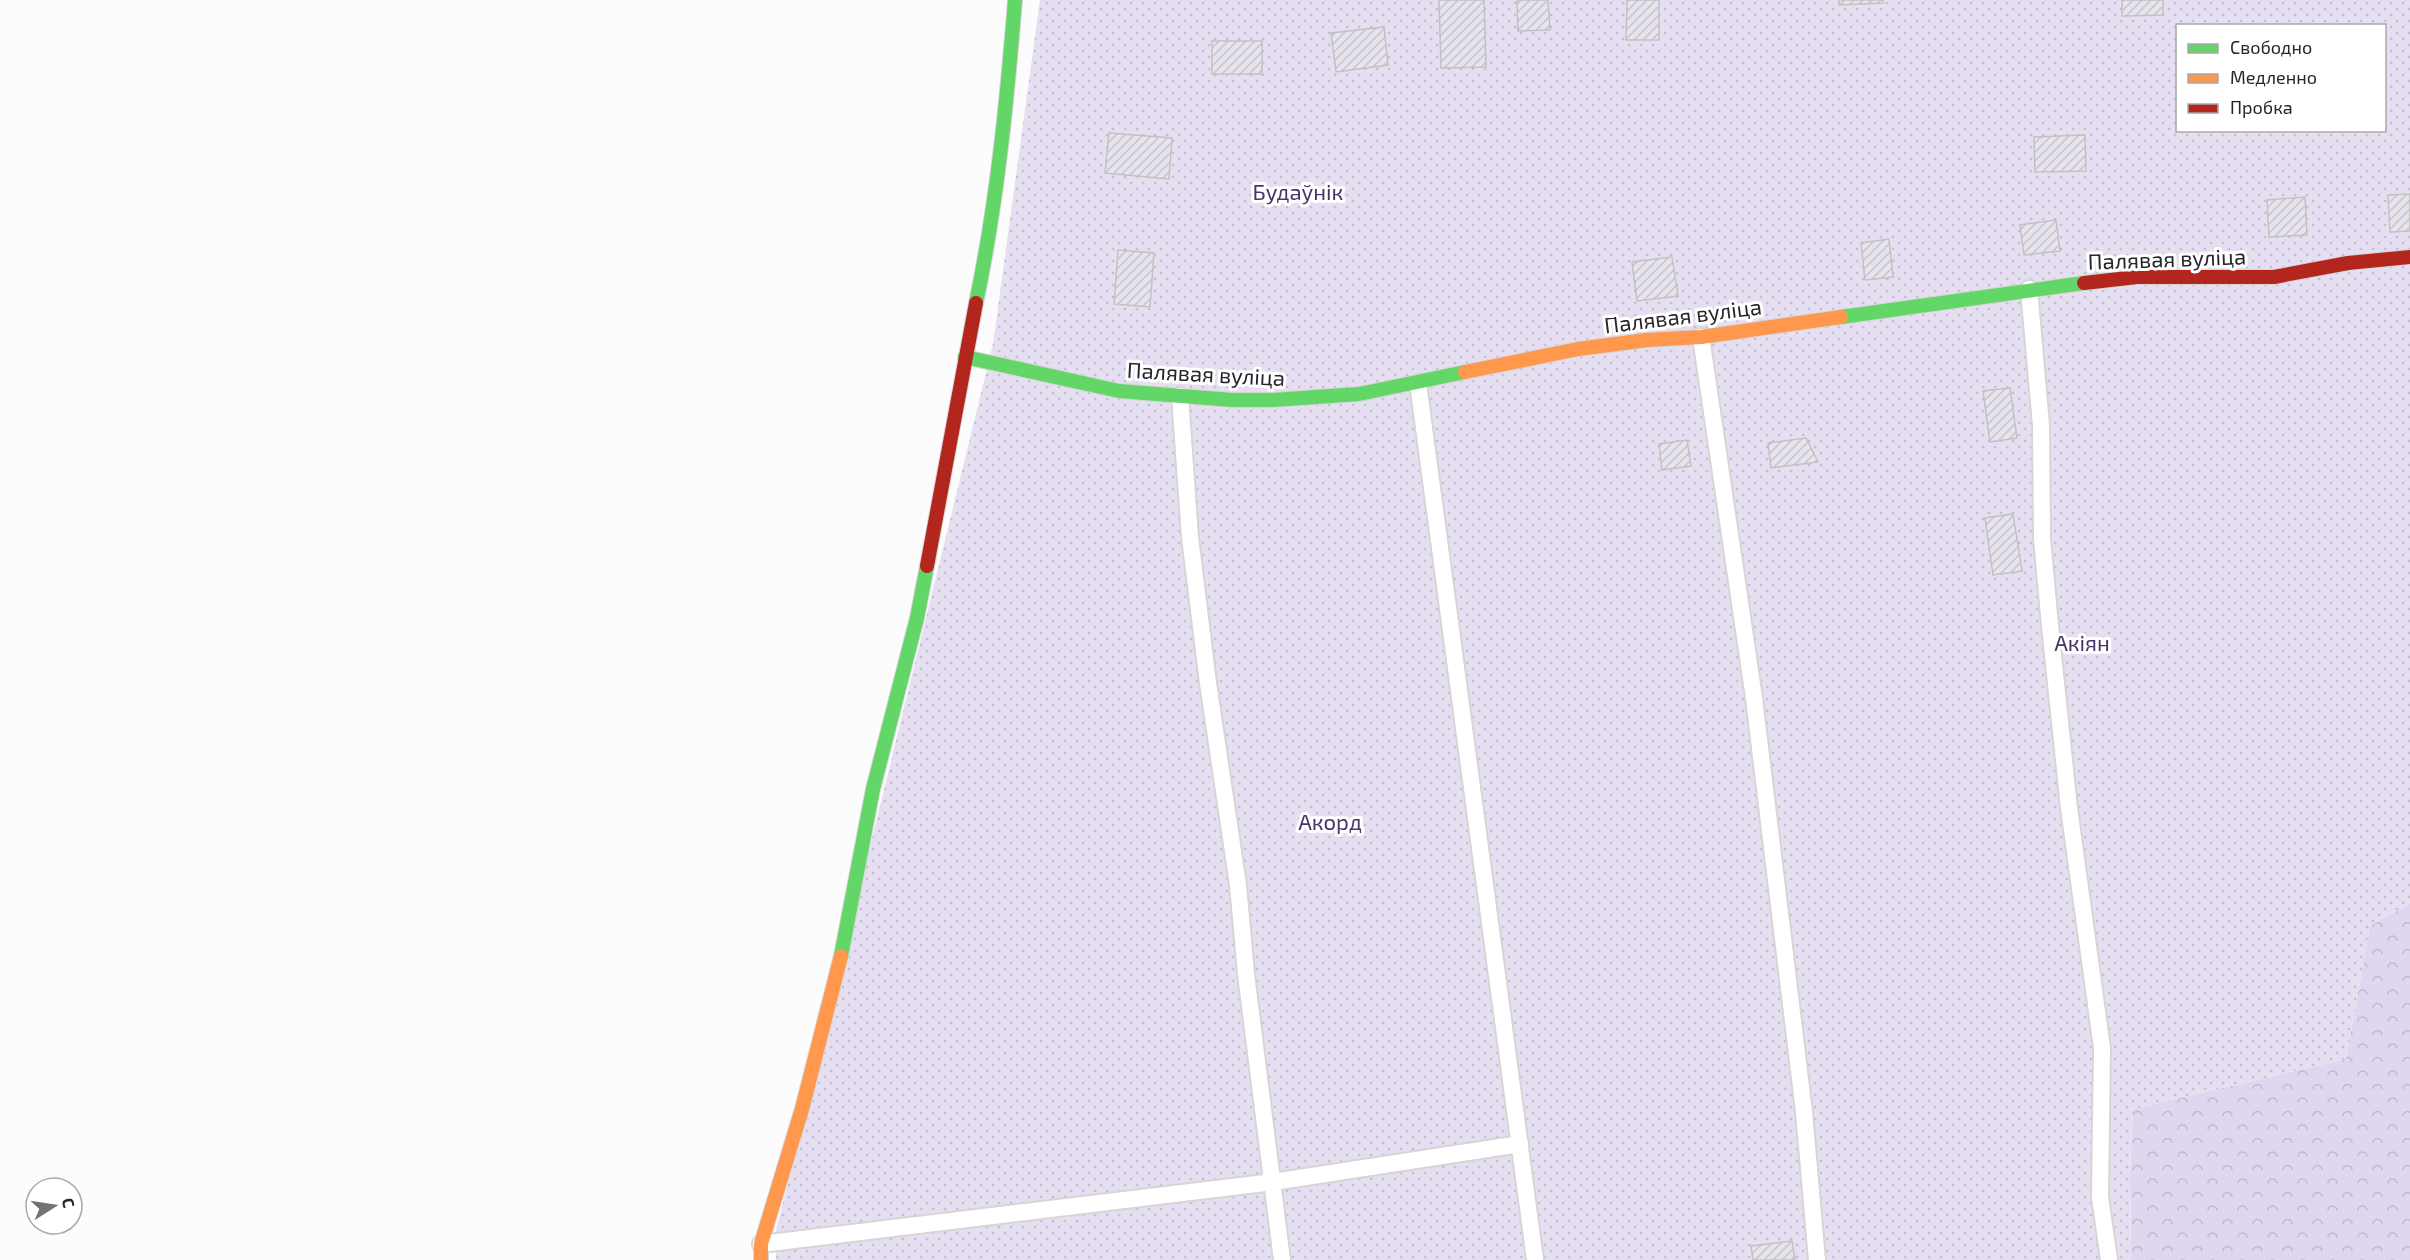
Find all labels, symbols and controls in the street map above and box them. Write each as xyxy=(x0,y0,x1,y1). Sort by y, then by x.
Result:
legend xyxy=(2176,24,2386,132)
text: Свободно xyxy=(2230,36,2312,58)
text: Медленно xyxy=(2230,66,2317,88)
text: Пробка xyxy=(2230,96,2293,118)
park label: Будаўнік xyxy=(1253,178,1344,205)
street label: Палявая вуліца xyxy=(2087,242,2247,275)
street label: Палявая вуліца xyxy=(1603,292,1763,339)
street label: Палявая вуліца xyxy=(1126,356,1286,391)
park label: Акіян xyxy=(2054,629,2110,655)
park label: Акорд xyxy=(1298,808,1362,834)
north arrow xyxy=(24,1176,84,1236)
text: С xyxy=(59,1196,79,1209)

